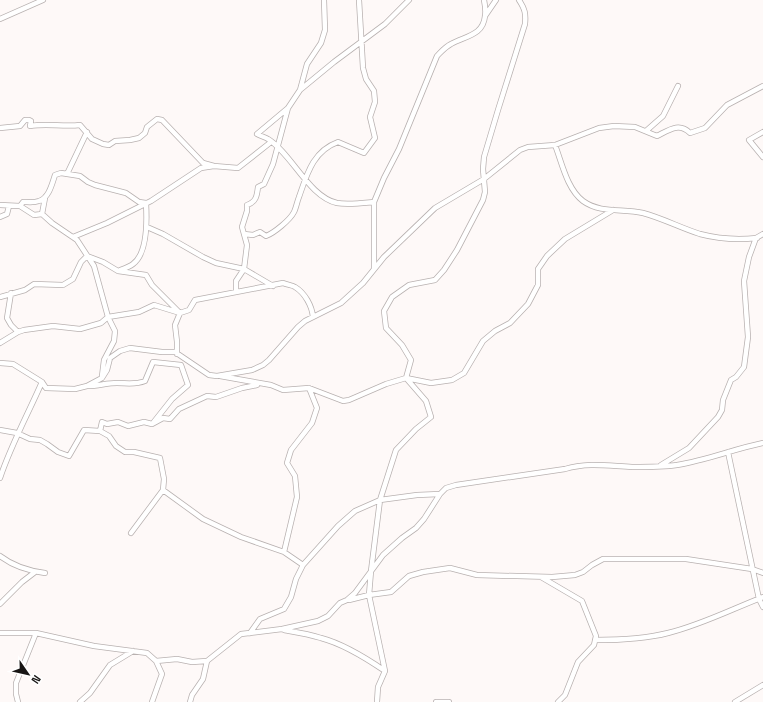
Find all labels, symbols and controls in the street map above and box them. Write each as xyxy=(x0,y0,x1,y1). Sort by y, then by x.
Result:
north arrow xyxy=(8,654,48,694)
text: N xyxy=(28,673,44,687)

